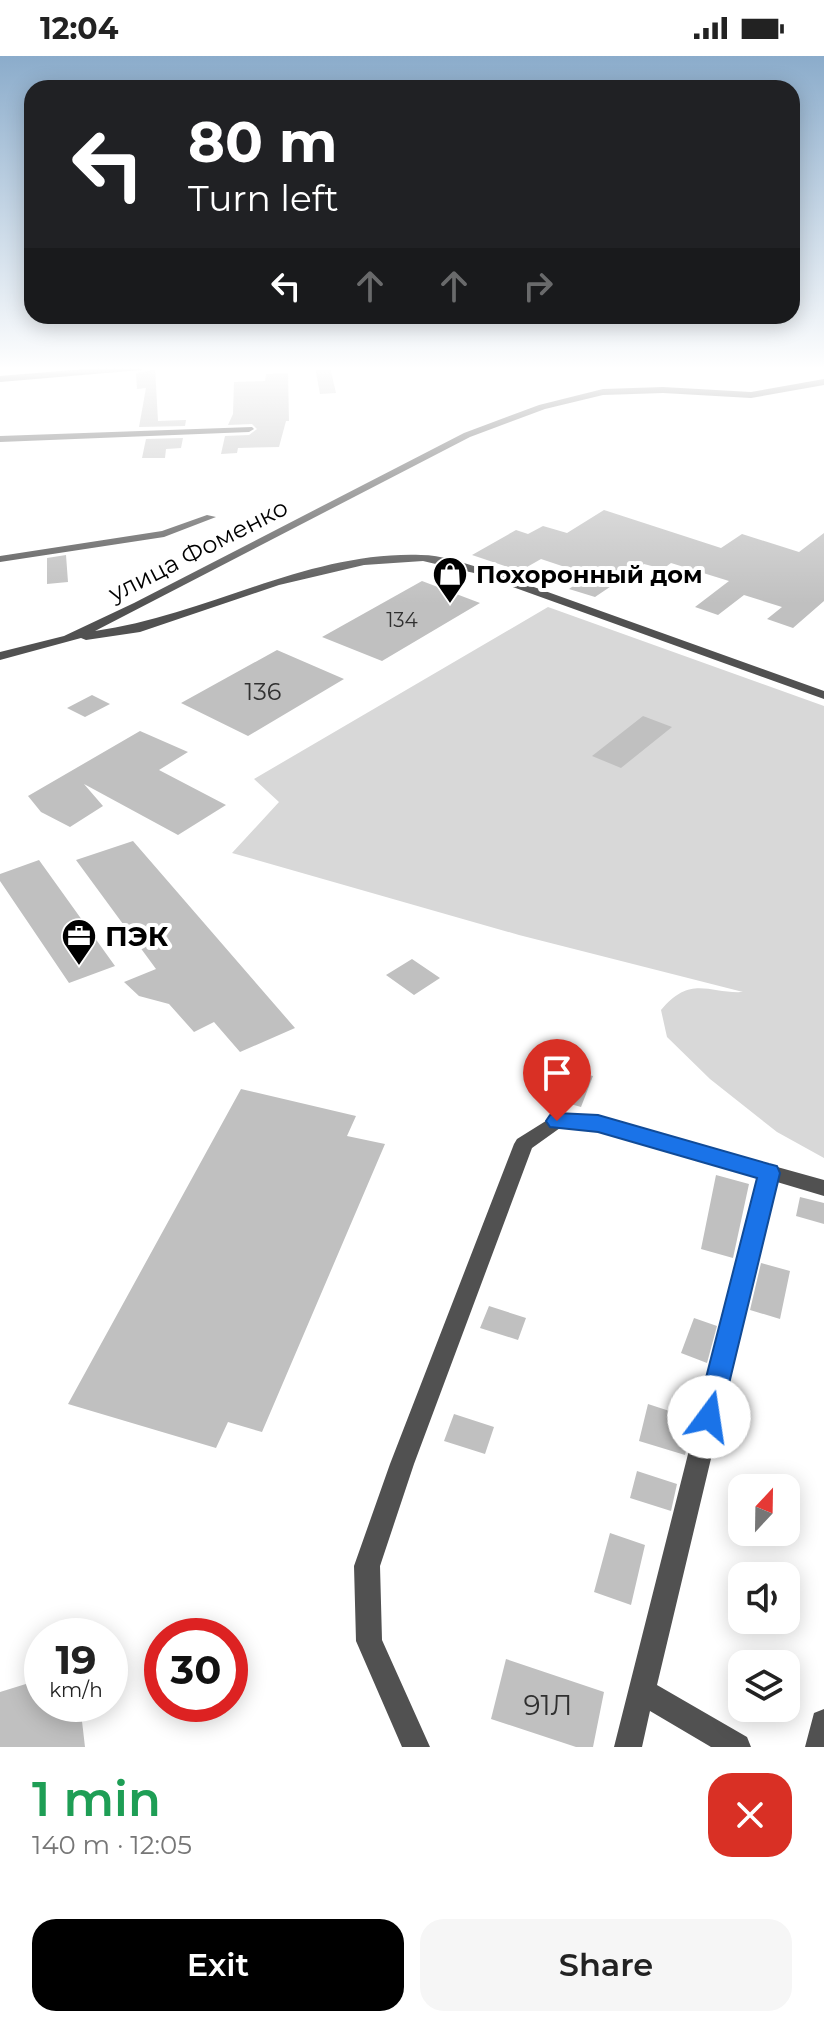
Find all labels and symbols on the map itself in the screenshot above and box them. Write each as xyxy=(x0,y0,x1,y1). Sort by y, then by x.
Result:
street label: улица Фоменко xyxy=(103,492,292,608)
shop icon: Похоронный дом xyxy=(431,555,469,605)
place label: Похоронный дом xyxy=(476,560,703,589)
house number: 134 xyxy=(386,608,418,632)
house number: 136 xyxy=(245,677,281,706)
office icon: ПЭК xyxy=(60,917,98,967)
place label: ПЭК xyxy=(105,919,169,953)
pin xyxy=(523,1039,591,1121)
position arrow xyxy=(667,1375,751,1459)
north arrow xyxy=(728,1474,800,1546)
speed limit sign: 30 xyxy=(144,1618,248,1722)
house number: 91Л xyxy=(523,1688,573,1722)

